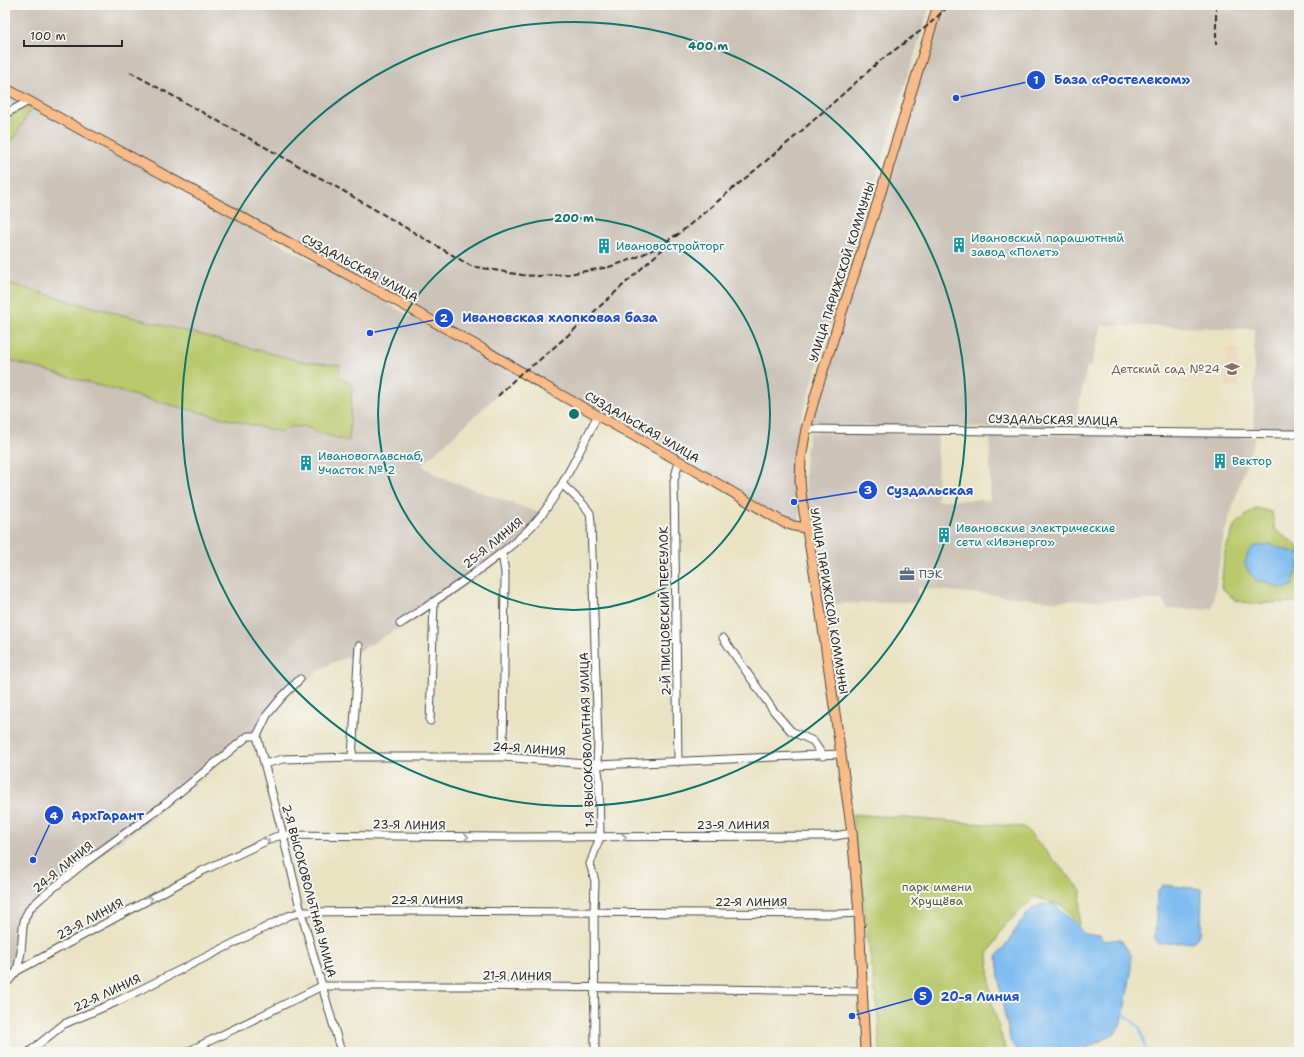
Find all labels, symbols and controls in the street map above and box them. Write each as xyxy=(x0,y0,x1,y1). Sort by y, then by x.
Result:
scale bar xyxy=(24,22,122,48)
text: 100 m xyxy=(30,28,66,44)
text: 400 m xyxy=(688,38,728,54)
callout: База «Ростелеком» xyxy=(1026,67,1199,92)
text: База «Ростелеком» xyxy=(1054,71,1190,88)
text: 1 xyxy=(1033,72,1039,88)
street label: УЛИЦА ПАРИЖСКОЙ КОММУНЫ xyxy=(805,180,879,364)
text: 200 m xyxy=(554,210,594,226)
street label: СУЗДАЛЬСКАЯ УЛИЦА xyxy=(299,230,421,306)
place label: Ивановский парашютный завод «Полет» xyxy=(971,230,1124,260)
building icon: Ивановский парашютный завод «Полет» xyxy=(950,236,968,254)
building icon: Ивановостройторг xyxy=(595,237,613,255)
place label: Ивановостройторг xyxy=(616,238,725,254)
callout: Ивановская хлопковая база xyxy=(434,305,665,330)
text: Ивановская хлопковая база xyxy=(462,309,658,326)
text: 2 xyxy=(440,310,449,326)
school or university icon: Детский сад №24 xyxy=(1223,360,1241,378)
place label: Детский сад №24 xyxy=(1111,361,1220,377)
street label: СУЗДАЛЬСКАЯ УЛИЦА xyxy=(582,388,703,467)
centre of rings xyxy=(567,407,581,421)
street label: СУЗДАЛЬСКАЯ УЛИЦА xyxy=(988,411,1118,429)
place label: Ивановоглавснаб, Участок № 2 xyxy=(318,448,423,478)
building icon: Вектор xyxy=(1211,452,1229,470)
place label: Вектор xyxy=(1232,453,1272,469)
building icon: Ивановоглавснаб, Участок № 2 xyxy=(297,454,315,472)
callout: Суздальская xyxy=(858,478,981,503)
text: 3 xyxy=(864,482,872,498)
text: Суздальская xyxy=(887,482,974,499)
street label: УЛИЦА ПАРИЖСКОЙ КОММУНЫ xyxy=(806,507,852,695)
street label: 25-Я ЛИНИЯ xyxy=(460,514,526,572)
place label: Ивановские электрические сети «Ивэнерго» xyxy=(956,520,1116,550)
street label: 2-Й ПИСЦОВСКИЙ ПЕРЕУЛОК xyxy=(656,526,674,696)
building icon: Ивановские электрические сети «Ивэнерго» xyxy=(935,526,953,544)
office icon: ПЭК xyxy=(898,565,916,583)
place label: ПЭК xyxy=(919,566,943,582)
street label: 1-Я ВЫСОКОВОЛЬТНАЯ УЛИЦА xyxy=(576,652,598,828)
street label: 24-Я ЛИНИЯ xyxy=(492,738,566,760)
callout: АрхГарант xyxy=(44,803,153,828)
street label: 2-Я ВЫСОКОВОЛЬТНАЯ УЛИЦА xyxy=(278,803,340,980)
text: АрхГарант xyxy=(72,807,145,824)
text: 4 xyxy=(50,808,59,824)
street label: 23-Я ЛИНИЯ xyxy=(372,816,446,834)
street label: 23-Я ЛИНИЯ xyxy=(696,817,770,833)
one-way arrow xyxy=(463,833,469,841)
one-way arrow xyxy=(621,833,627,841)
street label: 24-Я ЛИНИЯ xyxy=(30,838,96,896)
one-way arrow xyxy=(262,838,270,846)
park label: парк имени Хрущёва xyxy=(902,879,972,909)
street label: 22-Я ЛИНИЯ xyxy=(391,892,463,908)
street label: 22-Я ЛИНИЯ xyxy=(715,894,787,910)
street label: 23-Я ЛИНИЯ xyxy=(54,895,126,943)
one-way arrow xyxy=(146,896,153,903)
street label: 21-Я ЛИНИЯ xyxy=(482,967,552,985)
street label: 22-Я ЛИНИЯ xyxy=(71,970,143,1016)
callout: 20-я Линия xyxy=(913,984,1027,1009)
text: 5 xyxy=(919,988,927,1004)
text: 20-я Линия xyxy=(941,988,1020,1005)

